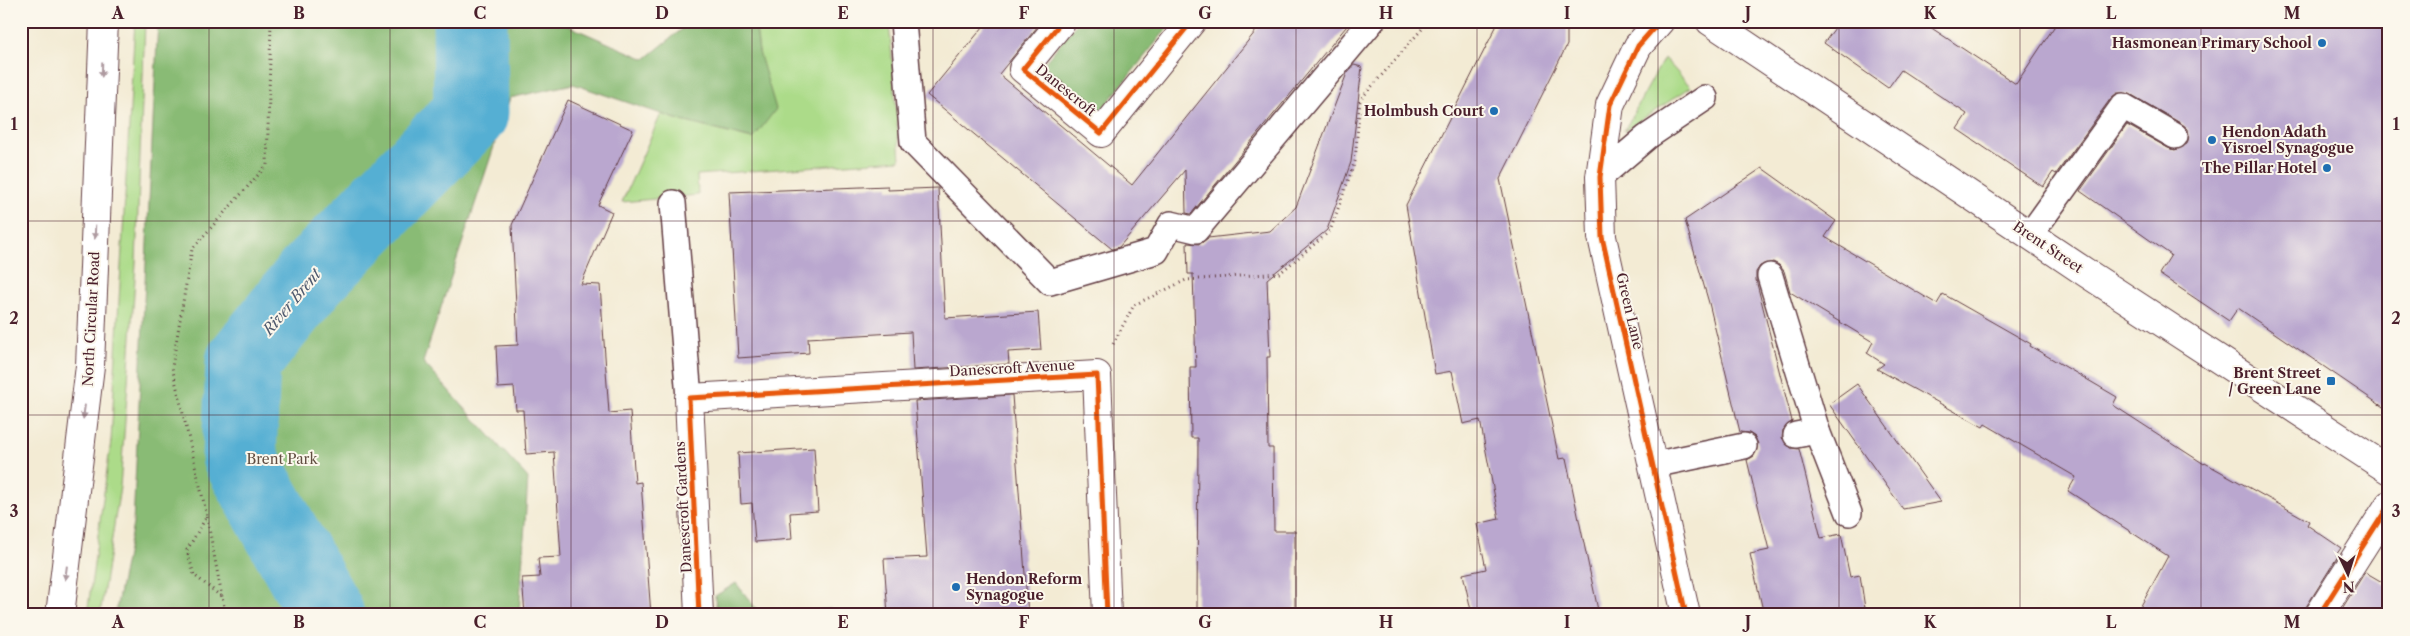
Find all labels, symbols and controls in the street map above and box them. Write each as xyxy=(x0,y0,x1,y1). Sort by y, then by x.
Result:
text: A xyxy=(111,3,125,23)
text: B xyxy=(293,3,305,23)
text: C xyxy=(474,3,486,23)
text: D xyxy=(655,3,669,23)
text: E xyxy=(837,3,849,23)
text: F xyxy=(1019,3,1030,23)
text: G xyxy=(1198,3,1212,23)
text: H xyxy=(1379,3,1393,23)
text: I xyxy=(1564,3,1571,23)
text: J xyxy=(1742,3,1751,23)
text: K xyxy=(1924,3,1938,23)
text: L xyxy=(2105,3,2117,23)
text: M xyxy=(2284,3,2301,23)
place label: Hasmonean Primary School xyxy=(2112,34,2312,52)
marker: Hasmonean Primary School xyxy=(2316,37,2328,49)
street label: Danescroft xyxy=(1032,60,1100,120)
one-way arrow xyxy=(98,62,106,78)
place label: Holmbush Court xyxy=(1364,102,1484,120)
marker: Holmbush Court xyxy=(1488,105,1500,117)
text: 1 xyxy=(10,114,18,134)
text: 1 xyxy=(2392,114,2400,134)
place label: Hendon Adath Yisroel Synagogue xyxy=(2221,123,2354,157)
marker: Hendon Adath Yisroel Synagogue xyxy=(2206,134,2218,146)
place label: The Pillar Hotel xyxy=(2202,159,2317,177)
marker: The Pillar Hotel xyxy=(2321,162,2333,174)
street label: Brent Street xyxy=(2010,217,2086,277)
one-way arrow xyxy=(91,225,99,241)
street label: North Circular Road xyxy=(78,250,104,387)
water label: River Brent xyxy=(258,264,325,339)
street label: Green Lane xyxy=(1612,271,1648,351)
text: 2 xyxy=(9,308,19,328)
text: 2 xyxy=(2391,308,2401,328)
street label: Danescroft Avenue xyxy=(949,356,1075,380)
place label: Brent Street / Green Lane xyxy=(2228,364,2321,398)
marker: Brent Street / Green Lane xyxy=(2325,375,2337,387)
one-way arrow xyxy=(80,404,88,420)
street label: Danescroft Gardens xyxy=(671,441,695,573)
park label: Brent Park xyxy=(246,450,318,468)
text: 3 xyxy=(9,501,19,521)
text: 3 xyxy=(2391,501,2401,521)
north arrow xyxy=(2322,548,2372,598)
one-way arrow xyxy=(62,566,70,582)
place label: Hendon Reform Synagogue xyxy=(966,570,1082,604)
text: N xyxy=(2342,578,2356,596)
marker: Hendon Reform Synagogue xyxy=(950,581,962,593)
text: A xyxy=(111,612,125,632)
text: B xyxy=(293,612,305,632)
text: C xyxy=(474,612,486,632)
text: D xyxy=(655,612,669,632)
text: E xyxy=(837,612,849,632)
text: F xyxy=(1019,612,1030,632)
text: G xyxy=(1198,612,1212,632)
text: H xyxy=(1379,612,1393,632)
text: I xyxy=(1564,612,1571,632)
text: J xyxy=(1742,612,1751,632)
text: K xyxy=(1924,612,1938,632)
text: L xyxy=(2105,612,2117,632)
text: M xyxy=(2284,612,2301,632)

